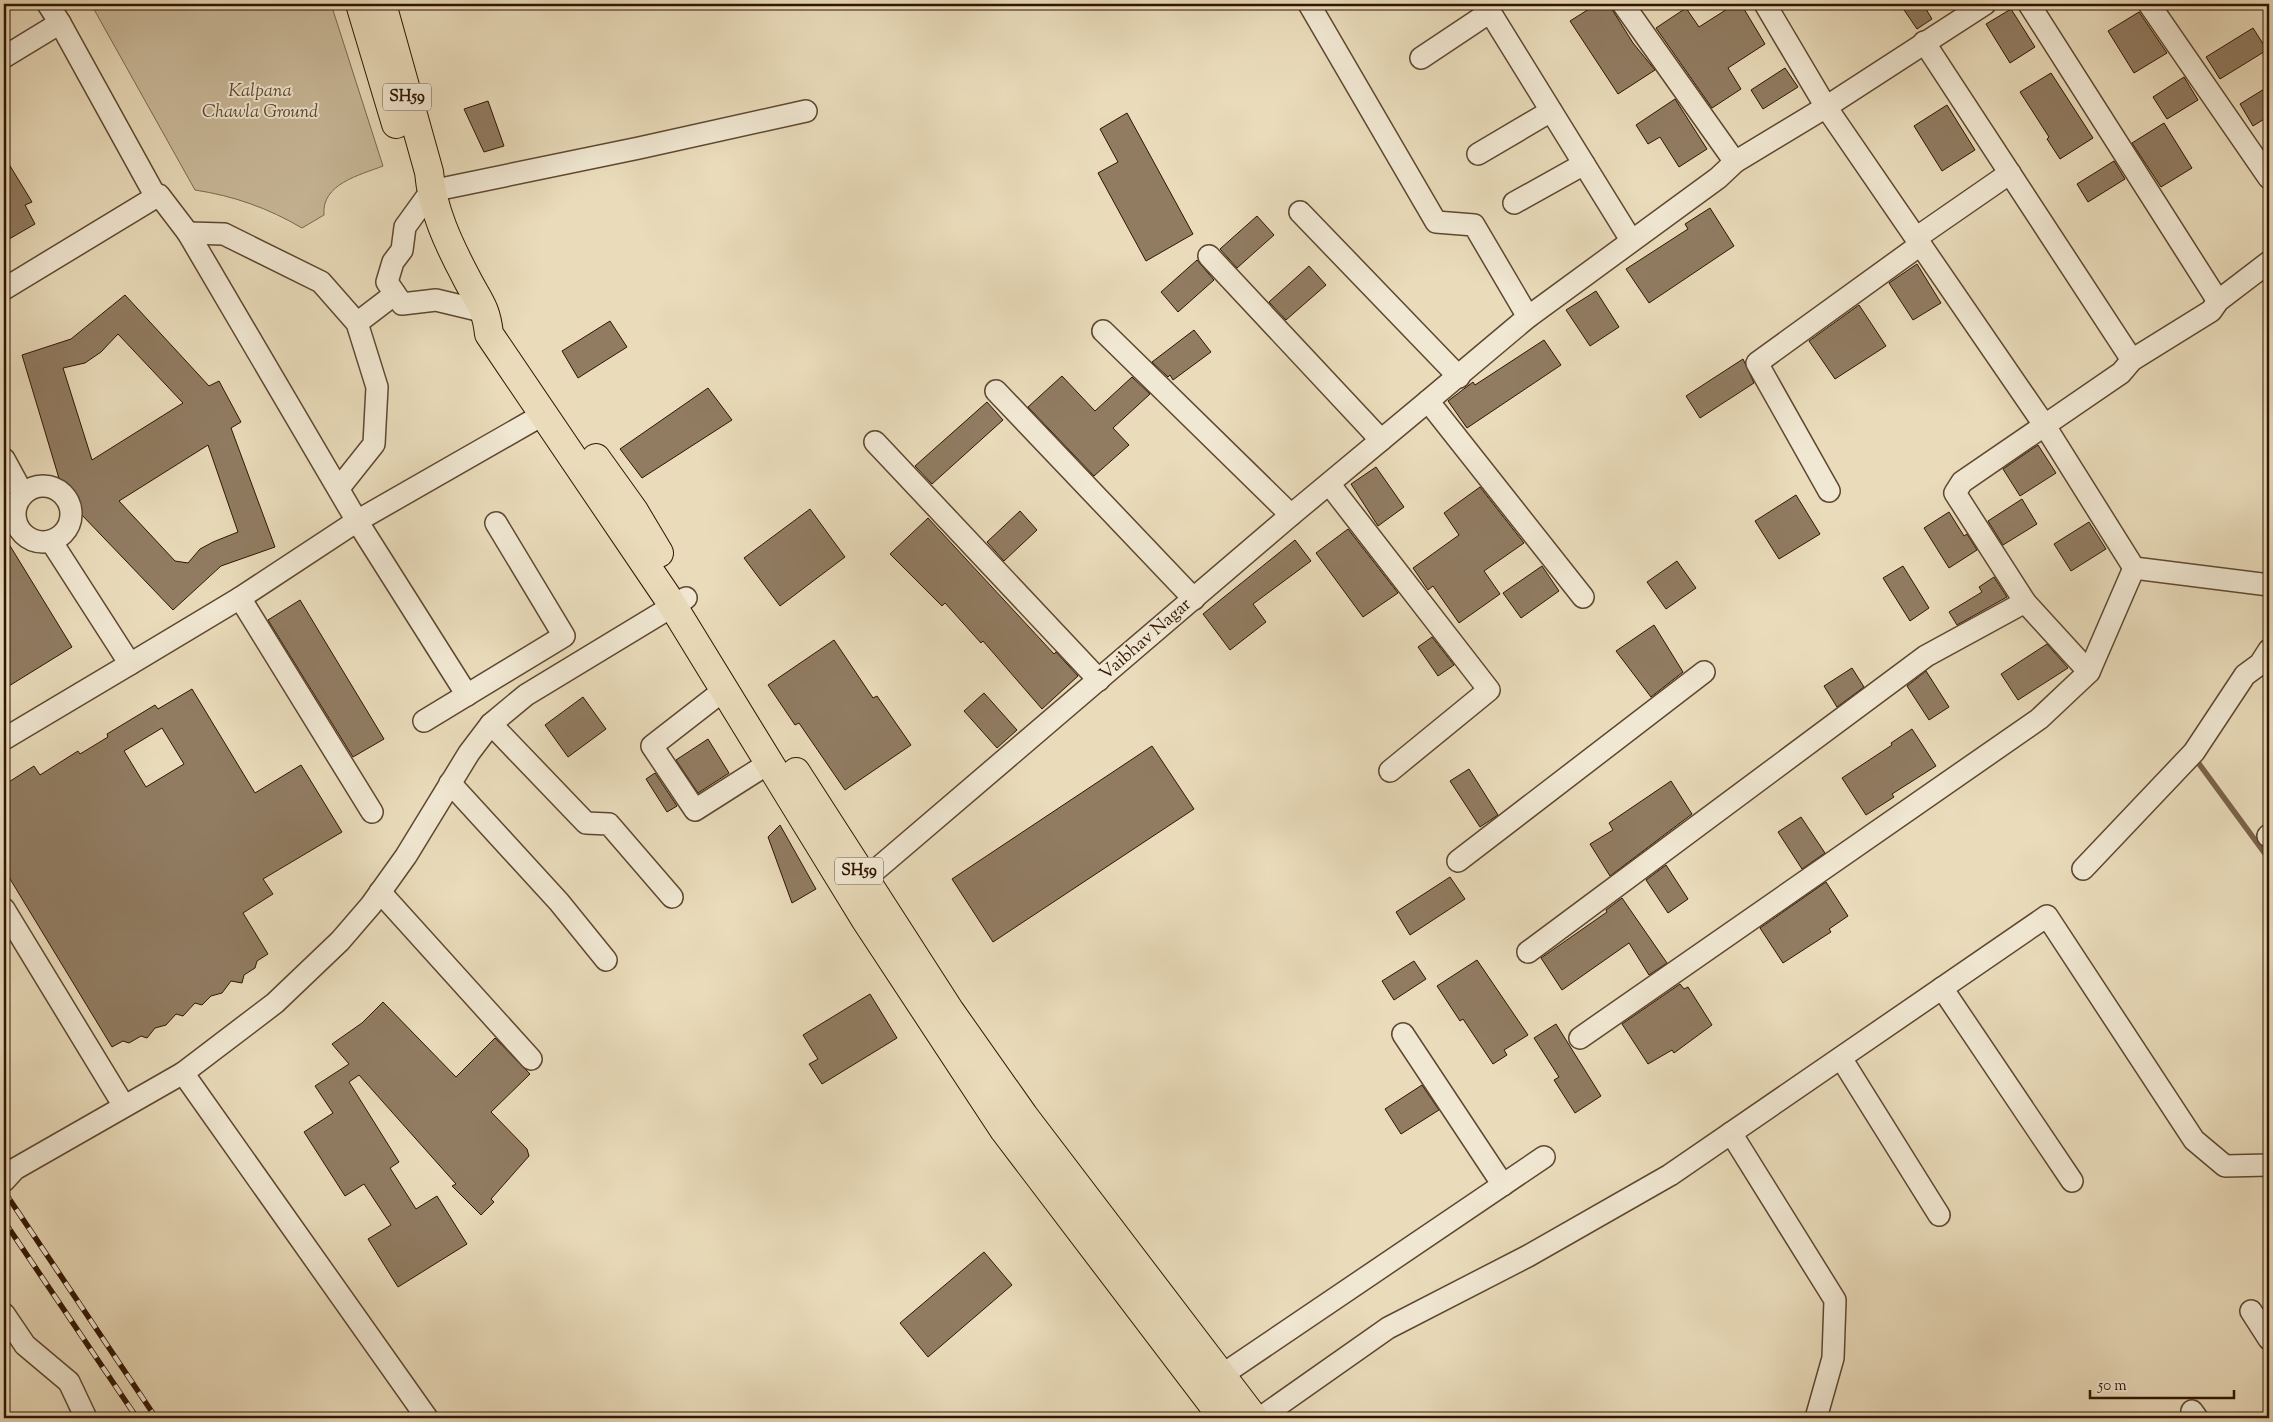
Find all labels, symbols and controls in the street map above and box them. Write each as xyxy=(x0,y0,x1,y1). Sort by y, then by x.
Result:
park label: Kalpana Chawla Ground xyxy=(202,79,318,126)
road number: SH59 xyxy=(383,84,431,110)
street label: Vaibhav Nagar xyxy=(1094,593,1198,687)
road number: SH59 xyxy=(835,858,883,884)
scale bar xyxy=(2090,1367,2234,1399)
text: 50 m xyxy=(2097,1376,2127,1397)

